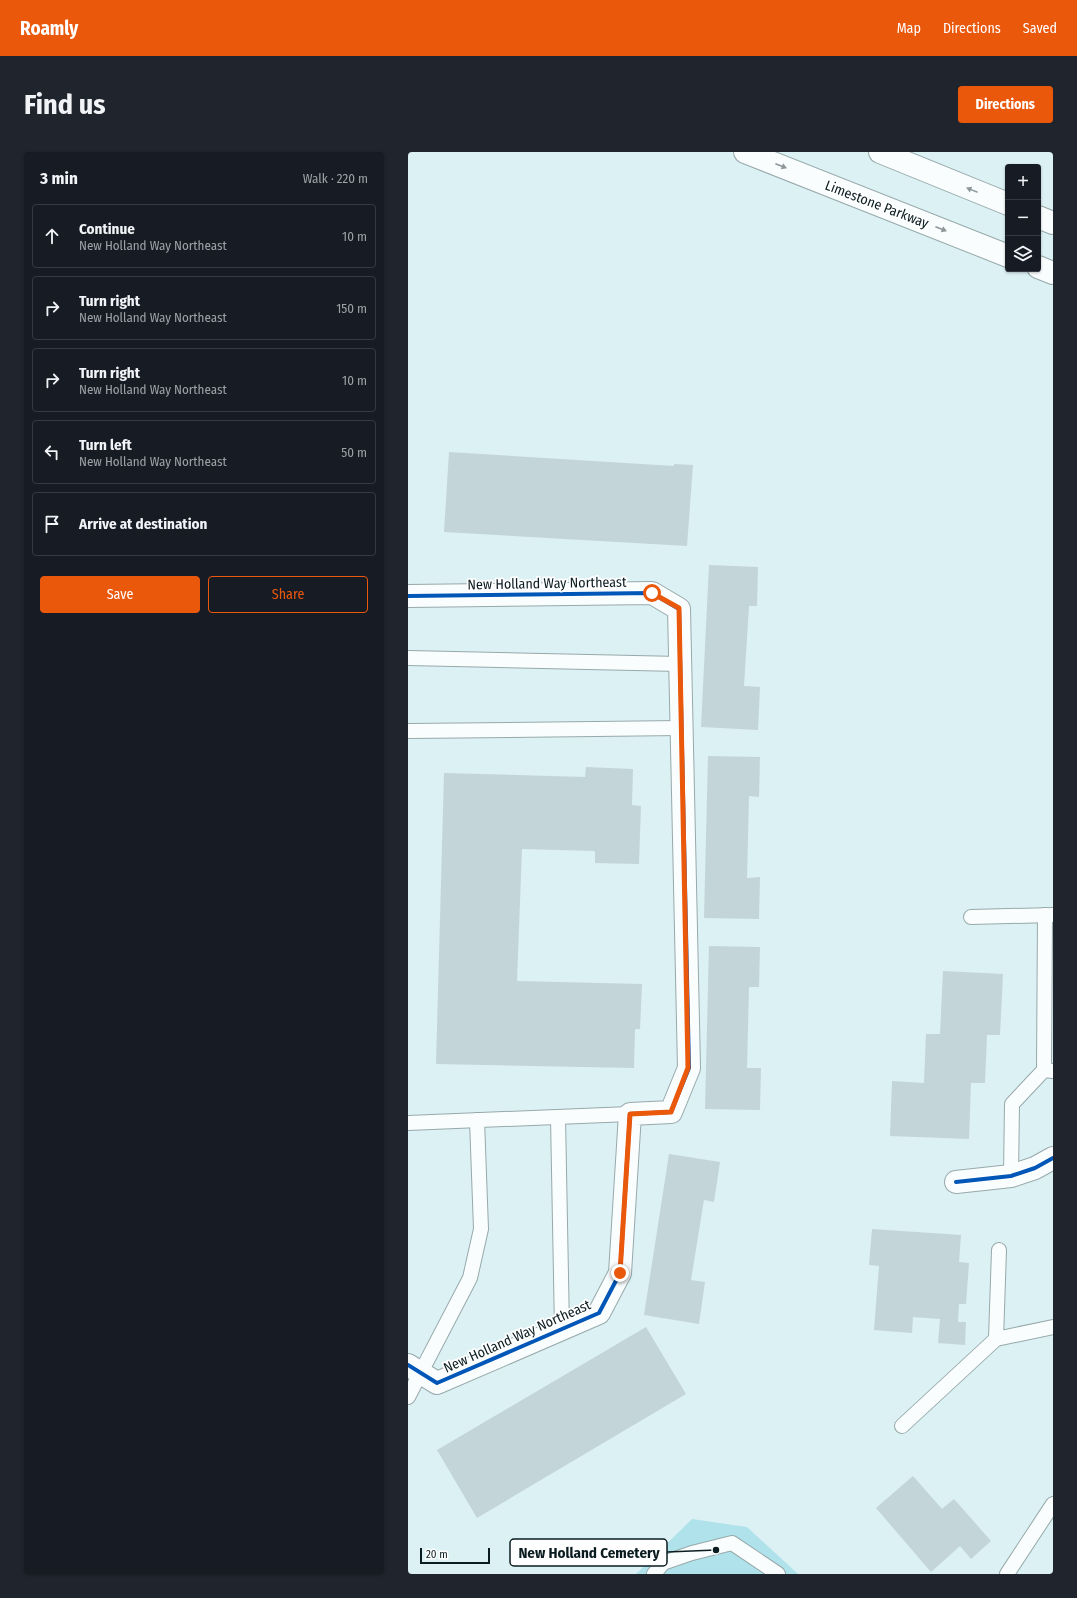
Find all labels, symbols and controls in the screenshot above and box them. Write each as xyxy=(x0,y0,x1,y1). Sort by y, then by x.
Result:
text: Roamly xyxy=(20,17,78,40)
text: Map xyxy=(897,20,921,37)
text: Directions xyxy=(943,20,1001,37)
text: Saved xyxy=(1023,20,1057,37)
button: Directions xyxy=(958,86,1053,123)
text: Find us xyxy=(24,88,106,121)
one-way arrow xyxy=(776,164,788,170)
map controls xyxy=(1005,164,1041,272)
button: + xyxy=(1005,164,1041,200)
text: 3 min xyxy=(40,168,78,189)
text: Walk · 220 m xyxy=(303,171,368,186)
street label: Limestone Parkway xyxy=(823,177,932,232)
one-way arrow xyxy=(965,186,977,192)
button: − xyxy=(1005,200,1041,236)
text: Continue xyxy=(79,220,135,238)
icon: ahead xyxy=(41,225,63,247)
one-way arrow xyxy=(936,227,948,233)
text: 10 m xyxy=(342,229,367,244)
button: layers xyxy=(1005,236,1041,272)
text: New Holland Way Northeast xyxy=(79,238,227,253)
text: Turn right xyxy=(79,292,140,310)
icon: right xyxy=(41,297,63,319)
text: 150 m xyxy=(336,301,367,316)
text: New Holland Way Northeast xyxy=(79,310,227,325)
text: Turn right xyxy=(79,364,140,382)
icon: right xyxy=(41,369,63,391)
text: 10 m xyxy=(342,373,367,388)
text: New Holland Way Northeast xyxy=(79,382,227,397)
text: Turn left xyxy=(79,436,132,454)
icon: left xyxy=(41,441,63,463)
text: 50 m xyxy=(341,445,367,460)
text: New Holland Way Northeast xyxy=(79,454,227,469)
icon: arrive xyxy=(41,513,63,535)
text: Arrive at destination xyxy=(79,515,207,533)
street label: New Holland Way Northeast xyxy=(467,574,627,593)
button: Save xyxy=(40,576,200,613)
button: Share xyxy=(208,576,368,613)
route start xyxy=(643,584,661,602)
route end xyxy=(611,1264,629,1282)
street label: New Holland Way Northeast xyxy=(441,1296,594,1377)
callout: New Holland Cemetery xyxy=(510,1539,667,1566)
text: New Holland Cemetery xyxy=(518,1544,660,1562)
scale bar xyxy=(420,1546,490,1565)
text: 20 m xyxy=(426,1548,448,1561)

